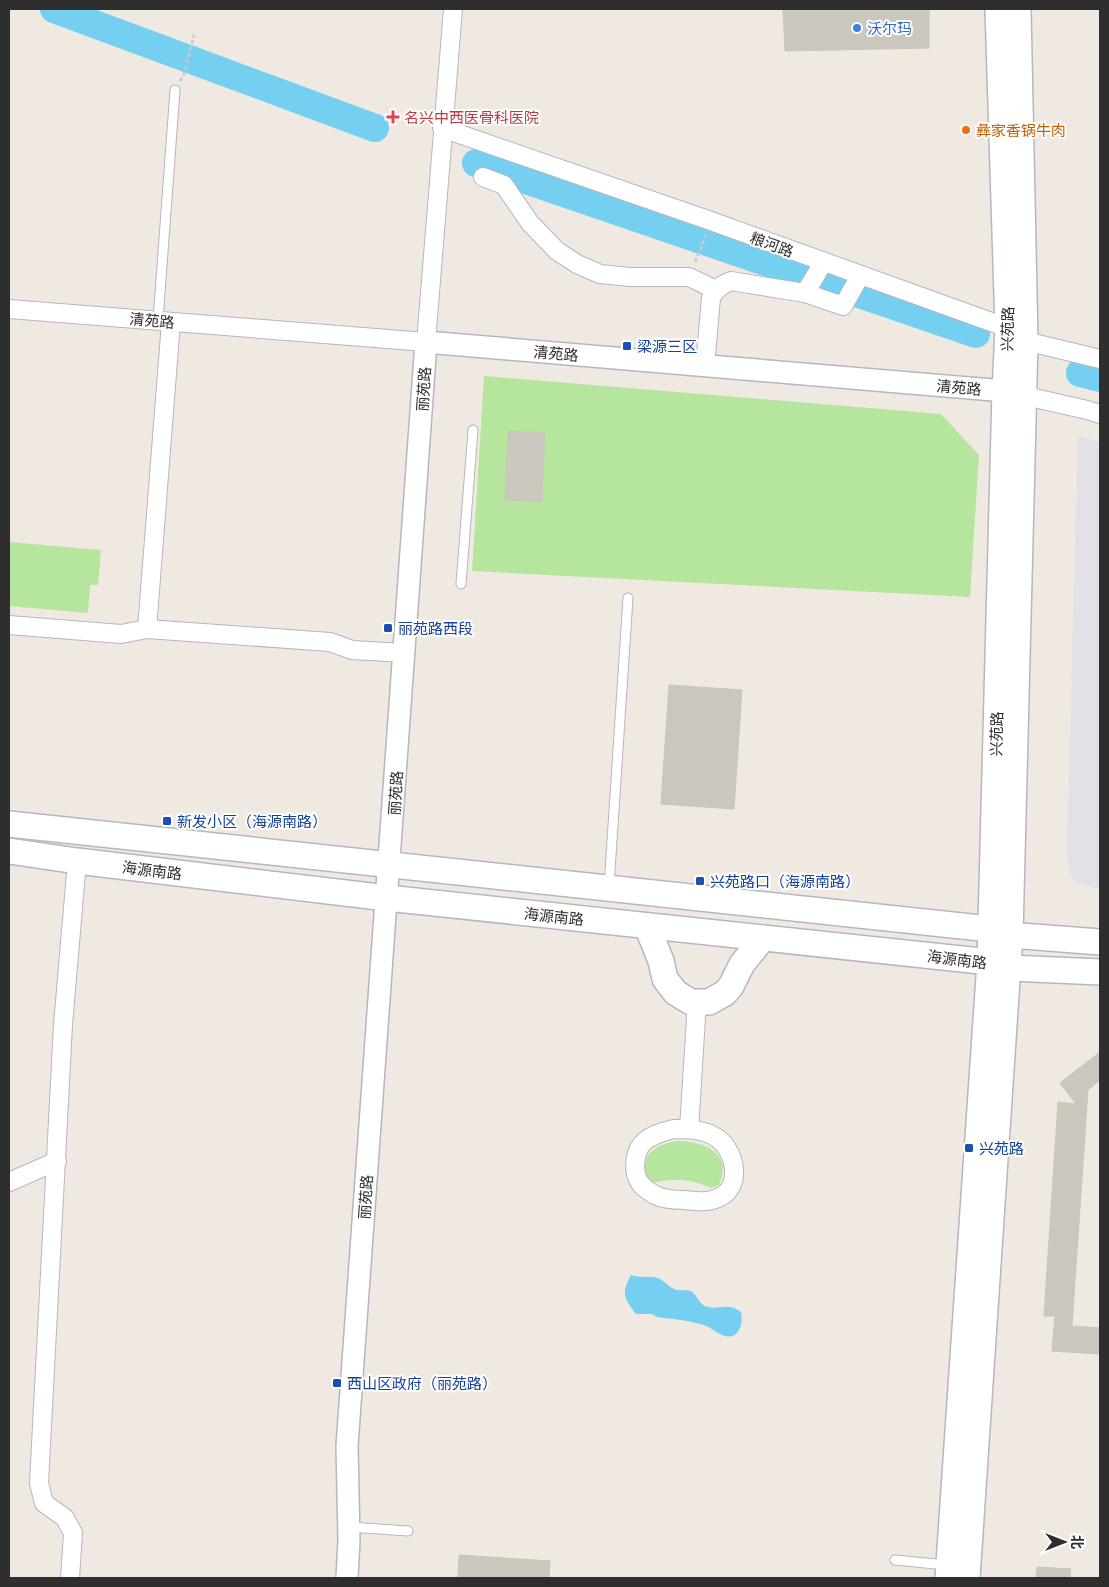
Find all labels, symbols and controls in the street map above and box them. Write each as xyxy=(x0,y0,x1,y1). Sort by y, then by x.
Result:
place label: 沃尔玛 xyxy=(867,19,912,37)
marker: 沃尔玛 xyxy=(851,22,863,34)
place label: 名兴中西医骨科医院 xyxy=(404,108,539,126)
marker: 名兴中西医骨科医院 xyxy=(386,110,400,124)
place label: 彝家香锅牛肉 xyxy=(976,121,1066,139)
marker: 彝家香锅牛肉 xyxy=(960,124,972,136)
street label: 粮河路 xyxy=(748,228,796,260)
street label: 兴苑路 xyxy=(998,306,1016,352)
street label: 清苑路 xyxy=(129,309,175,331)
place label: 梁源三区 xyxy=(637,337,697,355)
marker: 梁源三区 xyxy=(621,340,633,352)
street label: 清苑路 xyxy=(533,342,579,364)
street label: 丽苑路 xyxy=(412,366,434,412)
street label: 清苑路 xyxy=(936,376,982,398)
place label: 丽苑路西段 xyxy=(398,619,473,637)
marker: 丽苑路西段 xyxy=(382,622,394,634)
street label: 兴苑路 xyxy=(987,711,1005,757)
street label: 丽苑路 xyxy=(384,770,406,816)
place label: 新发小区（海源南路） xyxy=(177,812,327,830)
marker: 新发小区（海源南路） xyxy=(161,815,173,827)
street label: 海源南路 xyxy=(121,857,183,883)
place label: 兴苑路口（海源南路） xyxy=(710,872,860,890)
marker: 兴苑路口（海源南路） xyxy=(694,875,706,887)
street label: 海源南路 xyxy=(523,904,585,928)
street label: 海源南路 xyxy=(926,946,988,972)
place label: 兴苑路 xyxy=(979,1139,1024,1157)
marker: 兴苑路 xyxy=(963,1142,975,1154)
street label: 丽苑路 xyxy=(354,1174,376,1220)
place label: 西山区政府（丽苑路） xyxy=(347,1374,497,1392)
marker: 西山区政府（丽苑路） xyxy=(331,1377,343,1389)
north arrow xyxy=(1039,1517,1089,1567)
text: 北 xyxy=(1069,1535,1086,1549)

